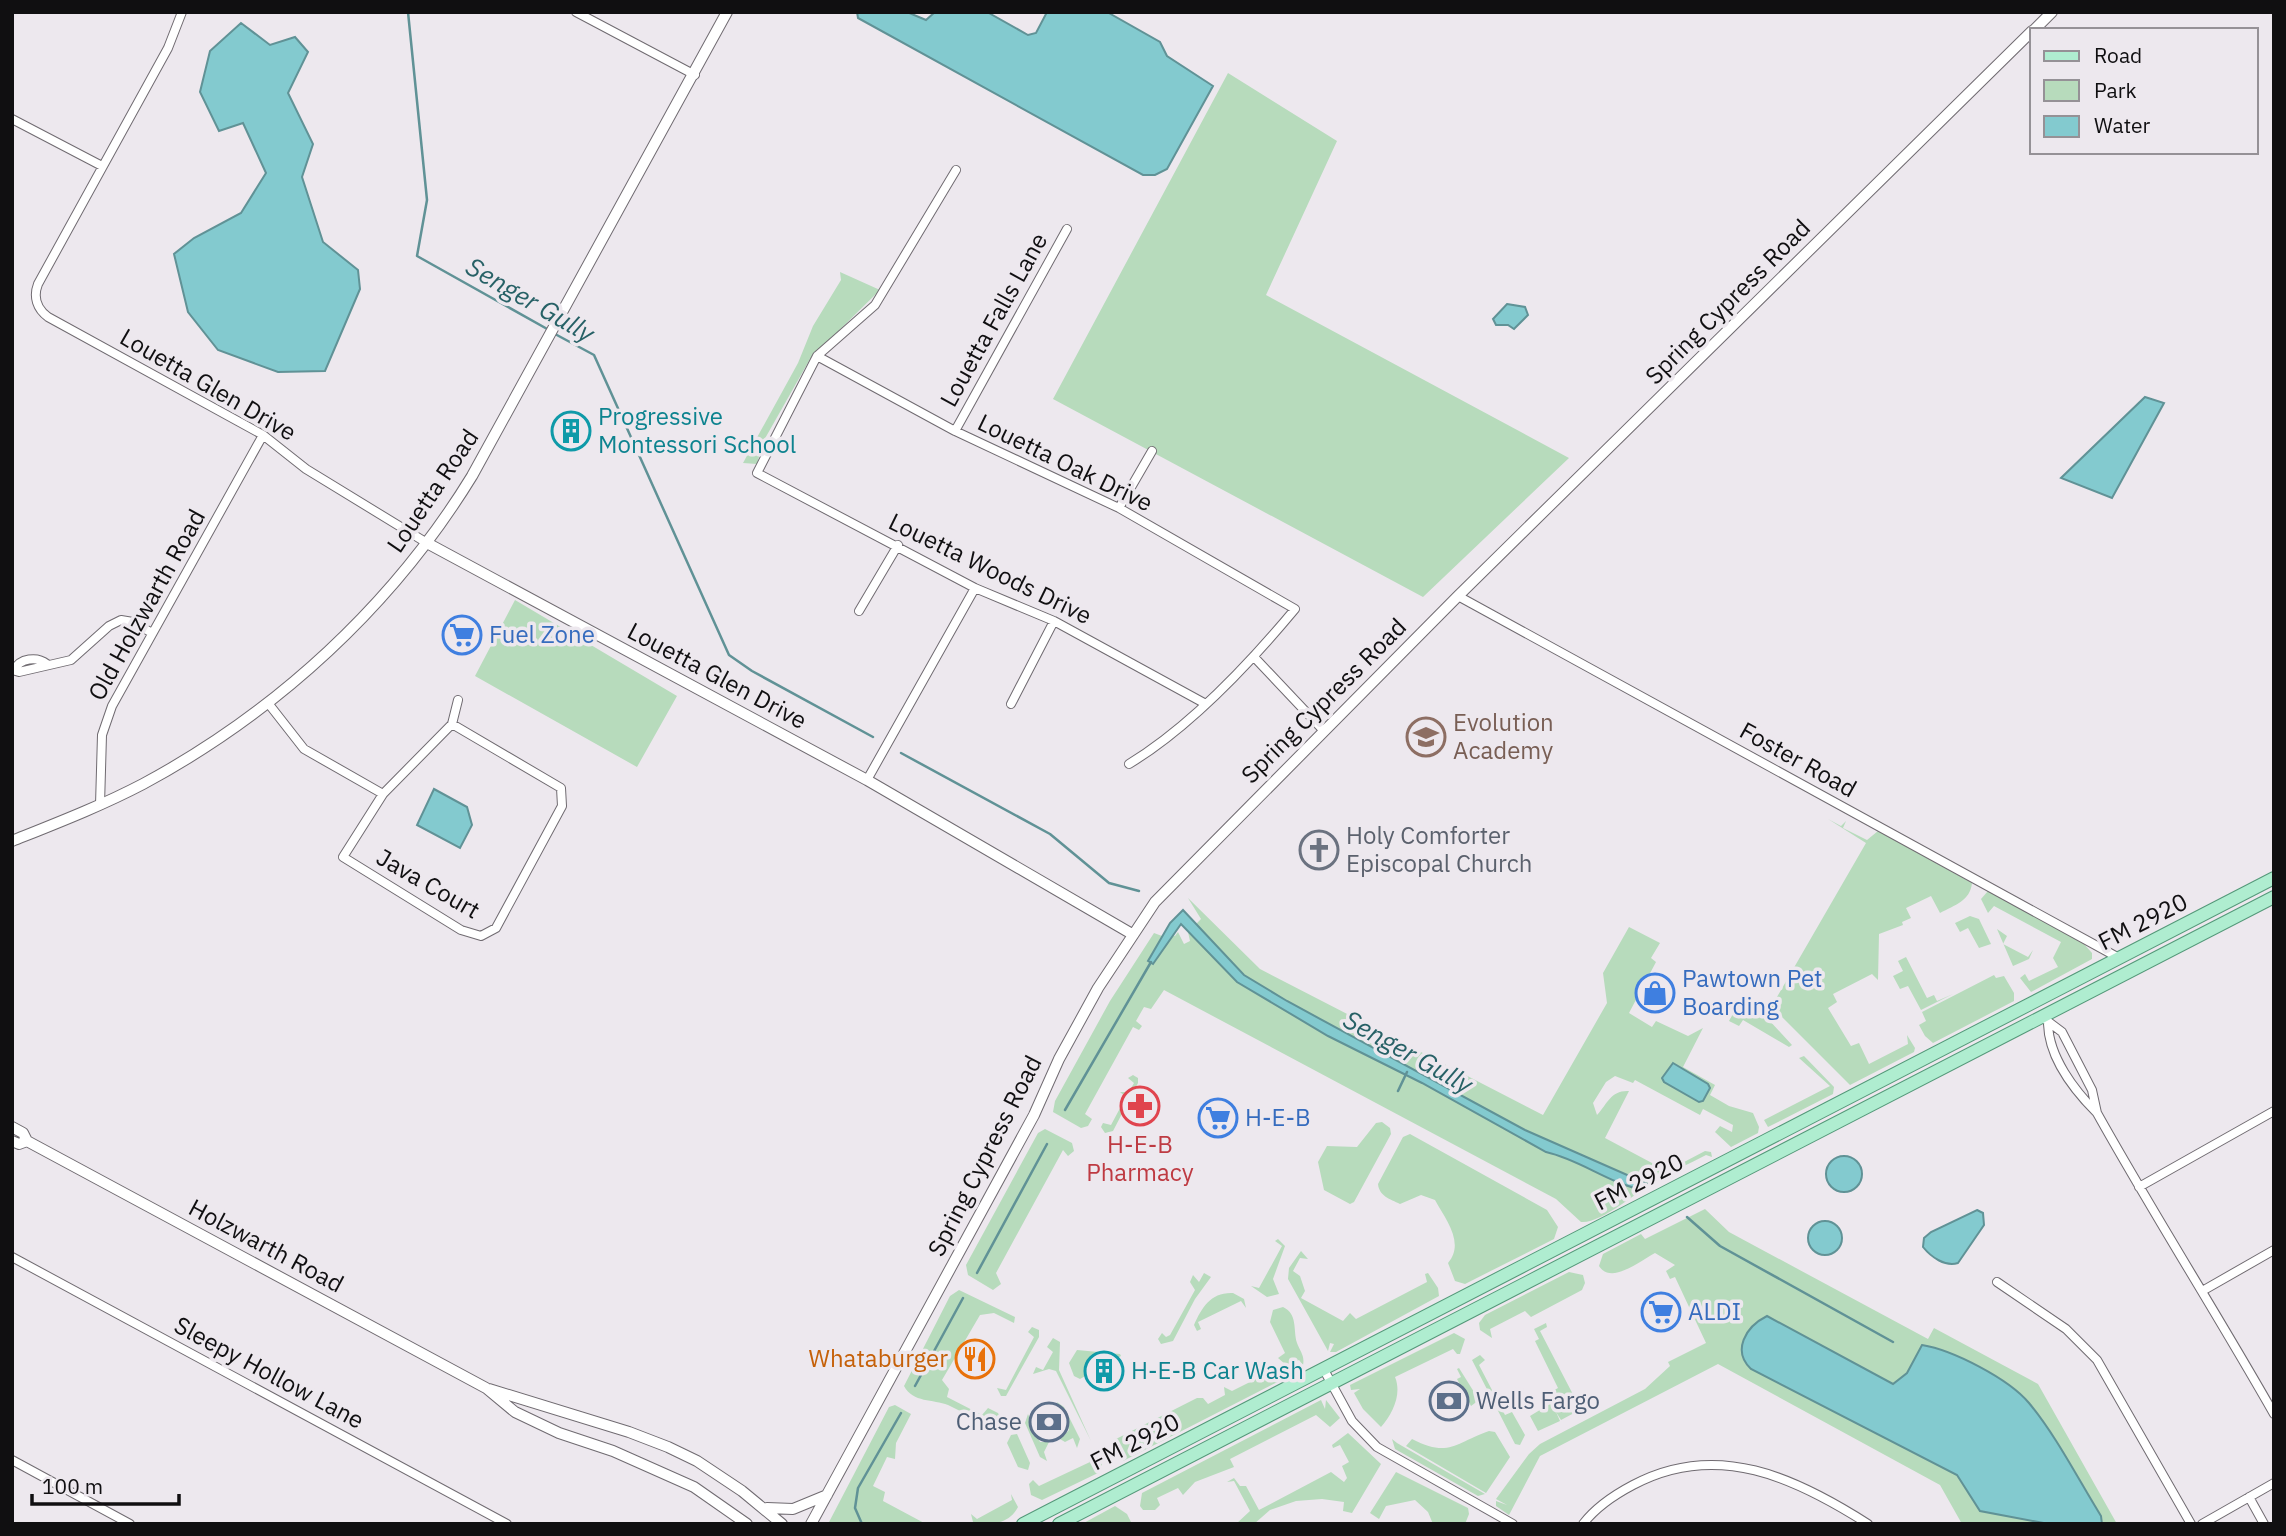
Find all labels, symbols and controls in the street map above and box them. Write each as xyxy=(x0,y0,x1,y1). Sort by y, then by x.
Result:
legend xyxy=(2030,28,2258,154)
text: Road xyxy=(2094,41,2142,69)
text: Park xyxy=(2094,76,2137,104)
text: Water xyxy=(2094,111,2151,139)
street label: Spring Cypress Road xyxy=(1638,212,1817,391)
street label: Louetta Falls Lane xyxy=(932,227,1054,412)
water label: Senger Gully xyxy=(460,249,602,350)
street label: Louetta Glen Drive xyxy=(115,321,302,448)
place label: Progressive Montessori School xyxy=(598,400,796,460)
street label: Louetta Oak Drive xyxy=(973,406,1158,518)
building icon: Progressive Montessori School xyxy=(550,410,592,452)
street label: Louetta Road xyxy=(379,422,485,558)
street label: Old Holzwarth Road xyxy=(80,503,212,706)
street label: Louetta Woods Drive xyxy=(884,505,1097,631)
street label: Spring Cypress Road xyxy=(1234,611,1413,790)
supermarket icon: Fuel Zone xyxy=(441,614,483,656)
street label: Louetta Glen Drive xyxy=(622,614,813,736)
place label: Fuel Zone xyxy=(489,618,595,650)
place label: Evolution Academy xyxy=(1453,706,1554,766)
street label: Foster Road xyxy=(1734,714,1863,804)
school or university icon: Evolution Academy xyxy=(1405,716,1447,758)
place label: Holy Comforter Episcopal Church xyxy=(1346,819,1532,879)
church icon: Holy Comforter Episcopal Church xyxy=(1298,829,1340,871)
street label: Java Court xyxy=(371,841,486,926)
street label: FM 2920 xyxy=(2092,885,2193,957)
place label: Pawtown Pet Boarding xyxy=(1682,962,1823,1022)
shop icon: Pawtown Pet Boarding xyxy=(1634,972,1676,1014)
water label: Senger Gully xyxy=(1338,1002,1480,1101)
street label: Spring Cypress Road xyxy=(920,1050,1049,1261)
pharmacy icon: H-E-B Pharmacy xyxy=(1119,1085,1161,1127)
supermarket icon: H-E-B xyxy=(1197,1097,1239,1139)
place label: H-E-B xyxy=(1245,1101,1311,1133)
place label: H-E-B Pharmacy xyxy=(1086,1128,1194,1188)
street label: FM 2920 xyxy=(1588,1145,1689,1217)
street label: Holzwarth Road xyxy=(184,1191,349,1299)
supermarket icon: ALDI xyxy=(1640,1291,1682,1333)
place label: ALDI xyxy=(1688,1295,1741,1327)
street label: Sleepy Hollow Lane xyxy=(169,1309,370,1436)
restaurant icon: Whataburger xyxy=(954,1338,996,1380)
place label: Whataburger xyxy=(809,1342,948,1374)
building icon: H-E-B Car Wash xyxy=(1083,1350,1125,1392)
place label: H-E-B Car Wash xyxy=(1131,1354,1304,1386)
bank icon: Wells Fargo xyxy=(1428,1380,1470,1422)
place label: Wells Fargo xyxy=(1476,1384,1600,1416)
bank icon: Chase xyxy=(1028,1401,1070,1443)
place label: Chase xyxy=(956,1405,1022,1437)
street label: FM 2920 xyxy=(1084,1405,1185,1477)
scale bar xyxy=(32,1462,178,1506)
text: 100 m xyxy=(42,1472,103,1500)

